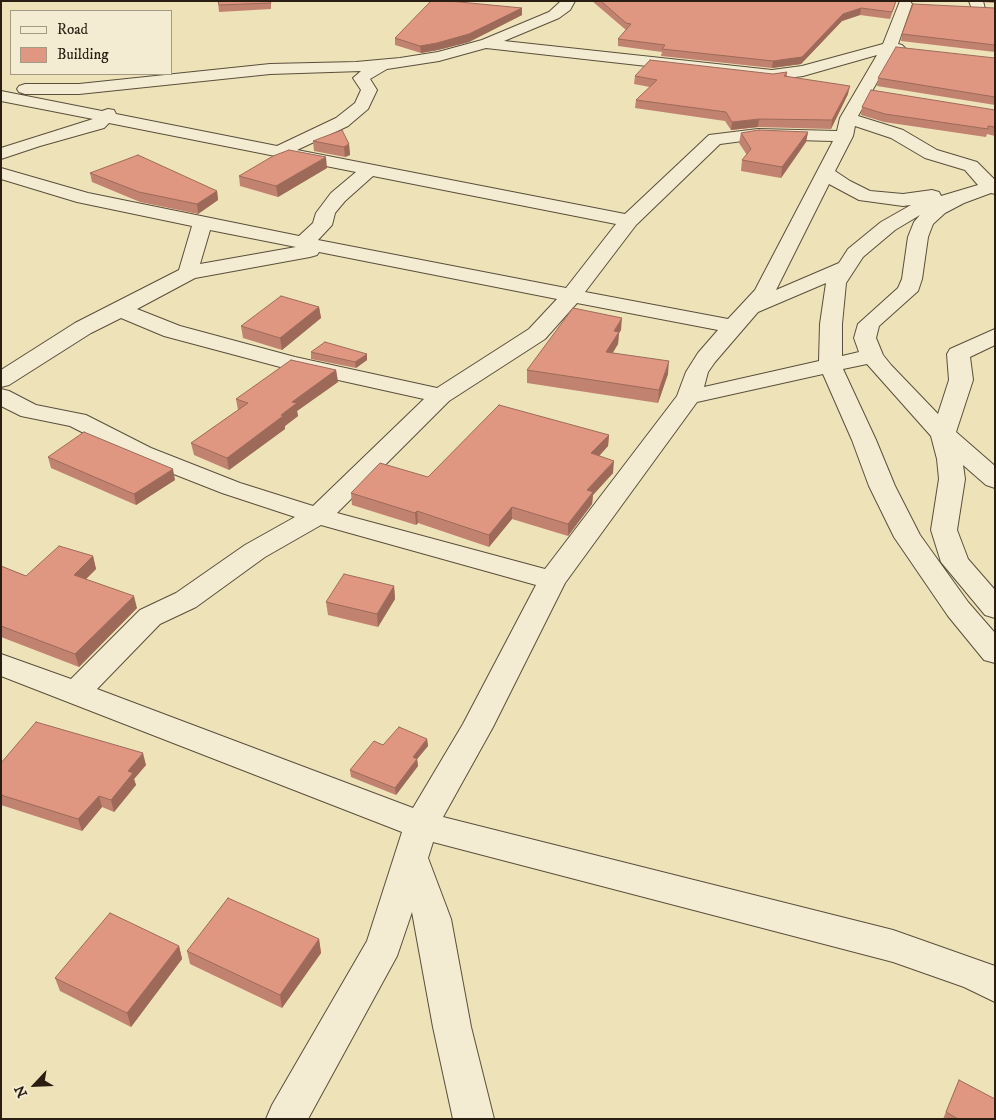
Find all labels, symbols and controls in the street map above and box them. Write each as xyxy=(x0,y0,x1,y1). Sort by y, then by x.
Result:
legend xyxy=(10,10,172,75)
text: Road xyxy=(57,20,88,39)
text: Building xyxy=(57,45,109,64)
north arrow xyxy=(10,1060,60,1110)
text: N xyxy=(11,1082,32,1100)

